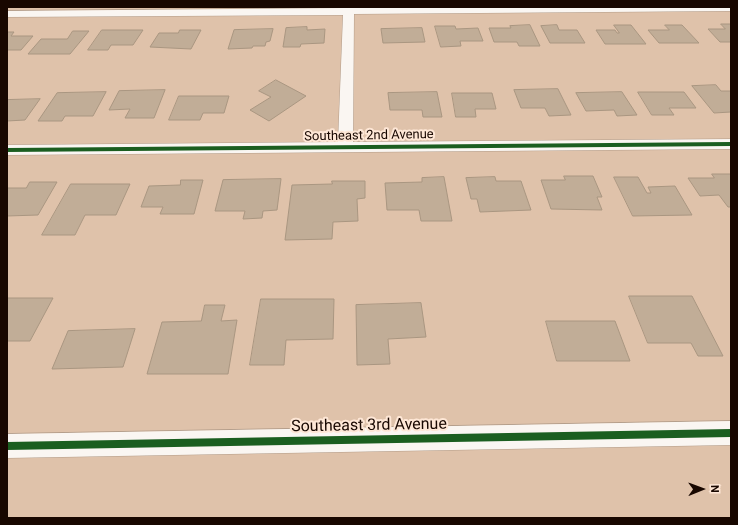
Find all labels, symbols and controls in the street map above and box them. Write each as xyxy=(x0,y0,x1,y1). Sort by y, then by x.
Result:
street label: Southeast 2nd Avenue xyxy=(304,127,434,145)
street label: Southeast 3rd Avenue xyxy=(291,415,447,437)
north arrow xyxy=(682,469,722,509)
text: N xyxy=(708,485,721,493)

